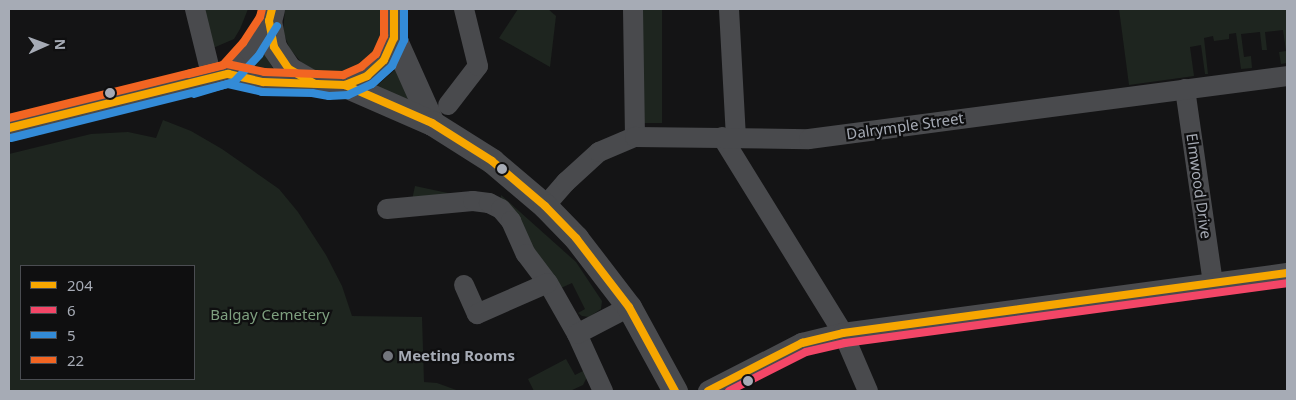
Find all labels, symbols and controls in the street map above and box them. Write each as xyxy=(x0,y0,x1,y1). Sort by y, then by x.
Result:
north arrow xyxy=(20,20,70,70)
text: N xyxy=(51,38,70,50)
unlabelled marker xyxy=(105,88,115,98)
street label: Dalrymple Street xyxy=(845,109,965,143)
street label: Elmwood Drive xyxy=(1183,132,1215,240)
unlabelled marker xyxy=(497,164,507,174)
legend xyxy=(20,265,195,380)
text: 204 xyxy=(67,275,93,295)
text: 6 xyxy=(67,300,76,320)
park label: Balgay Cemetery xyxy=(210,306,330,324)
text: 5 xyxy=(67,325,76,345)
place label: Meeting Rooms xyxy=(398,347,515,365)
text: 22 xyxy=(67,350,84,370)
marker: Meeting Rooms xyxy=(382,350,394,362)
unlabelled marker xyxy=(743,376,753,386)

